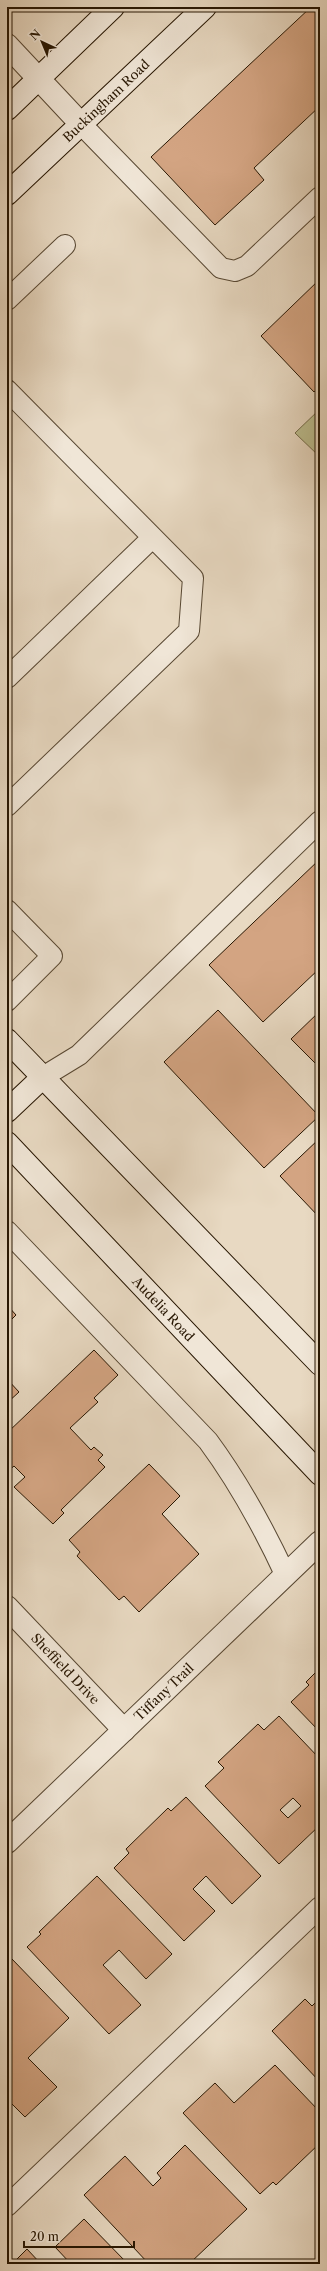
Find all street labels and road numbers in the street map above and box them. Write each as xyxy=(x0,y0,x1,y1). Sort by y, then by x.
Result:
street label: Buckingham Road xyxy=(59,56,153,145)
street label: Audelia Road xyxy=(129,1272,198,1344)
street label: Sheffield Drive xyxy=(28,1630,103,1707)
street label: Tiffany Trail xyxy=(131,1660,197,1724)

